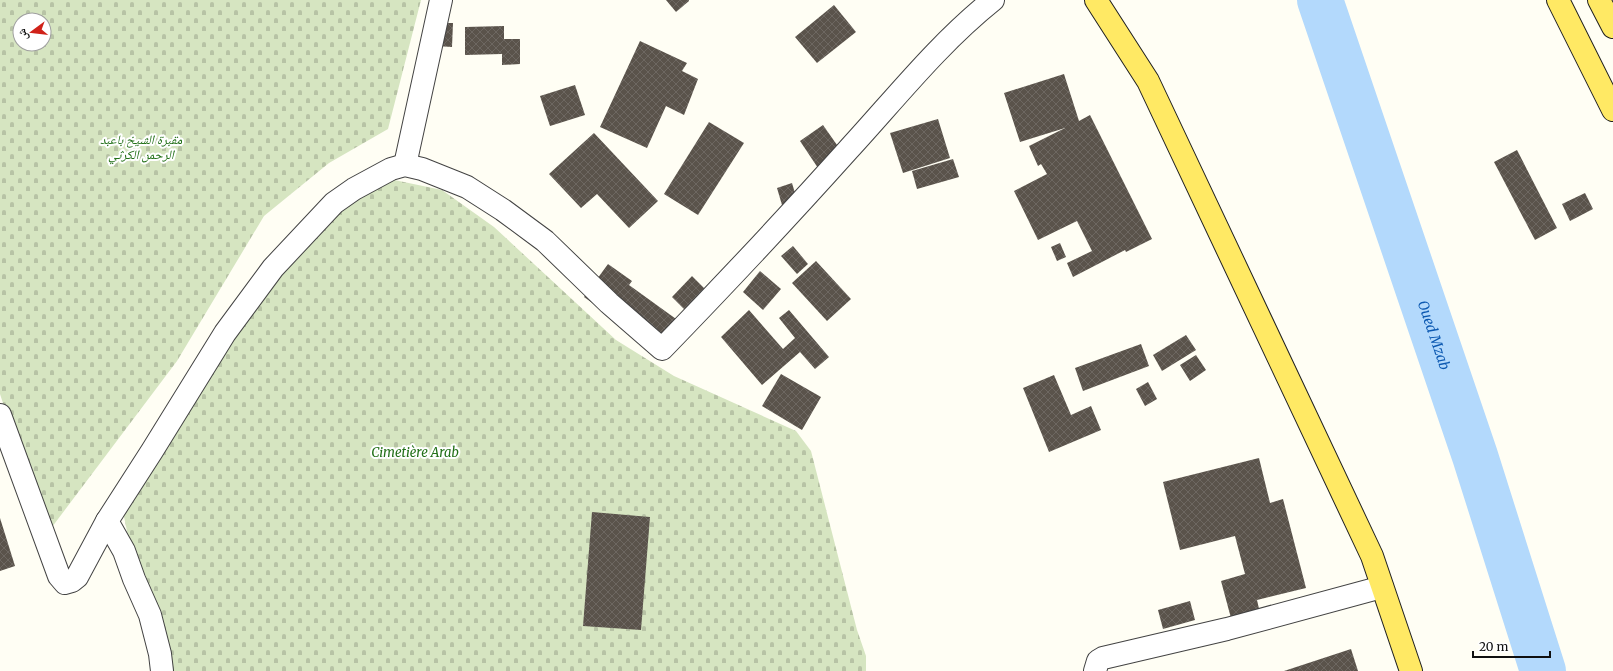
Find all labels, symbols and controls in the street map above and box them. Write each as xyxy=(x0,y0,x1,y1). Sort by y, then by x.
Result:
north arrow xyxy=(12,12,52,52)
text: ش xyxy=(14,27,32,42)
park label: مقبرة الشيخ باعبد الرحمن الكرثي xyxy=(100,131,182,165)
water label: Oued Mzab xyxy=(1414,298,1454,372)
park label: Cimetière Arab xyxy=(371,444,459,461)
scale bar xyxy=(1473,633,1550,659)
text: 20 m xyxy=(1479,639,1508,654)

